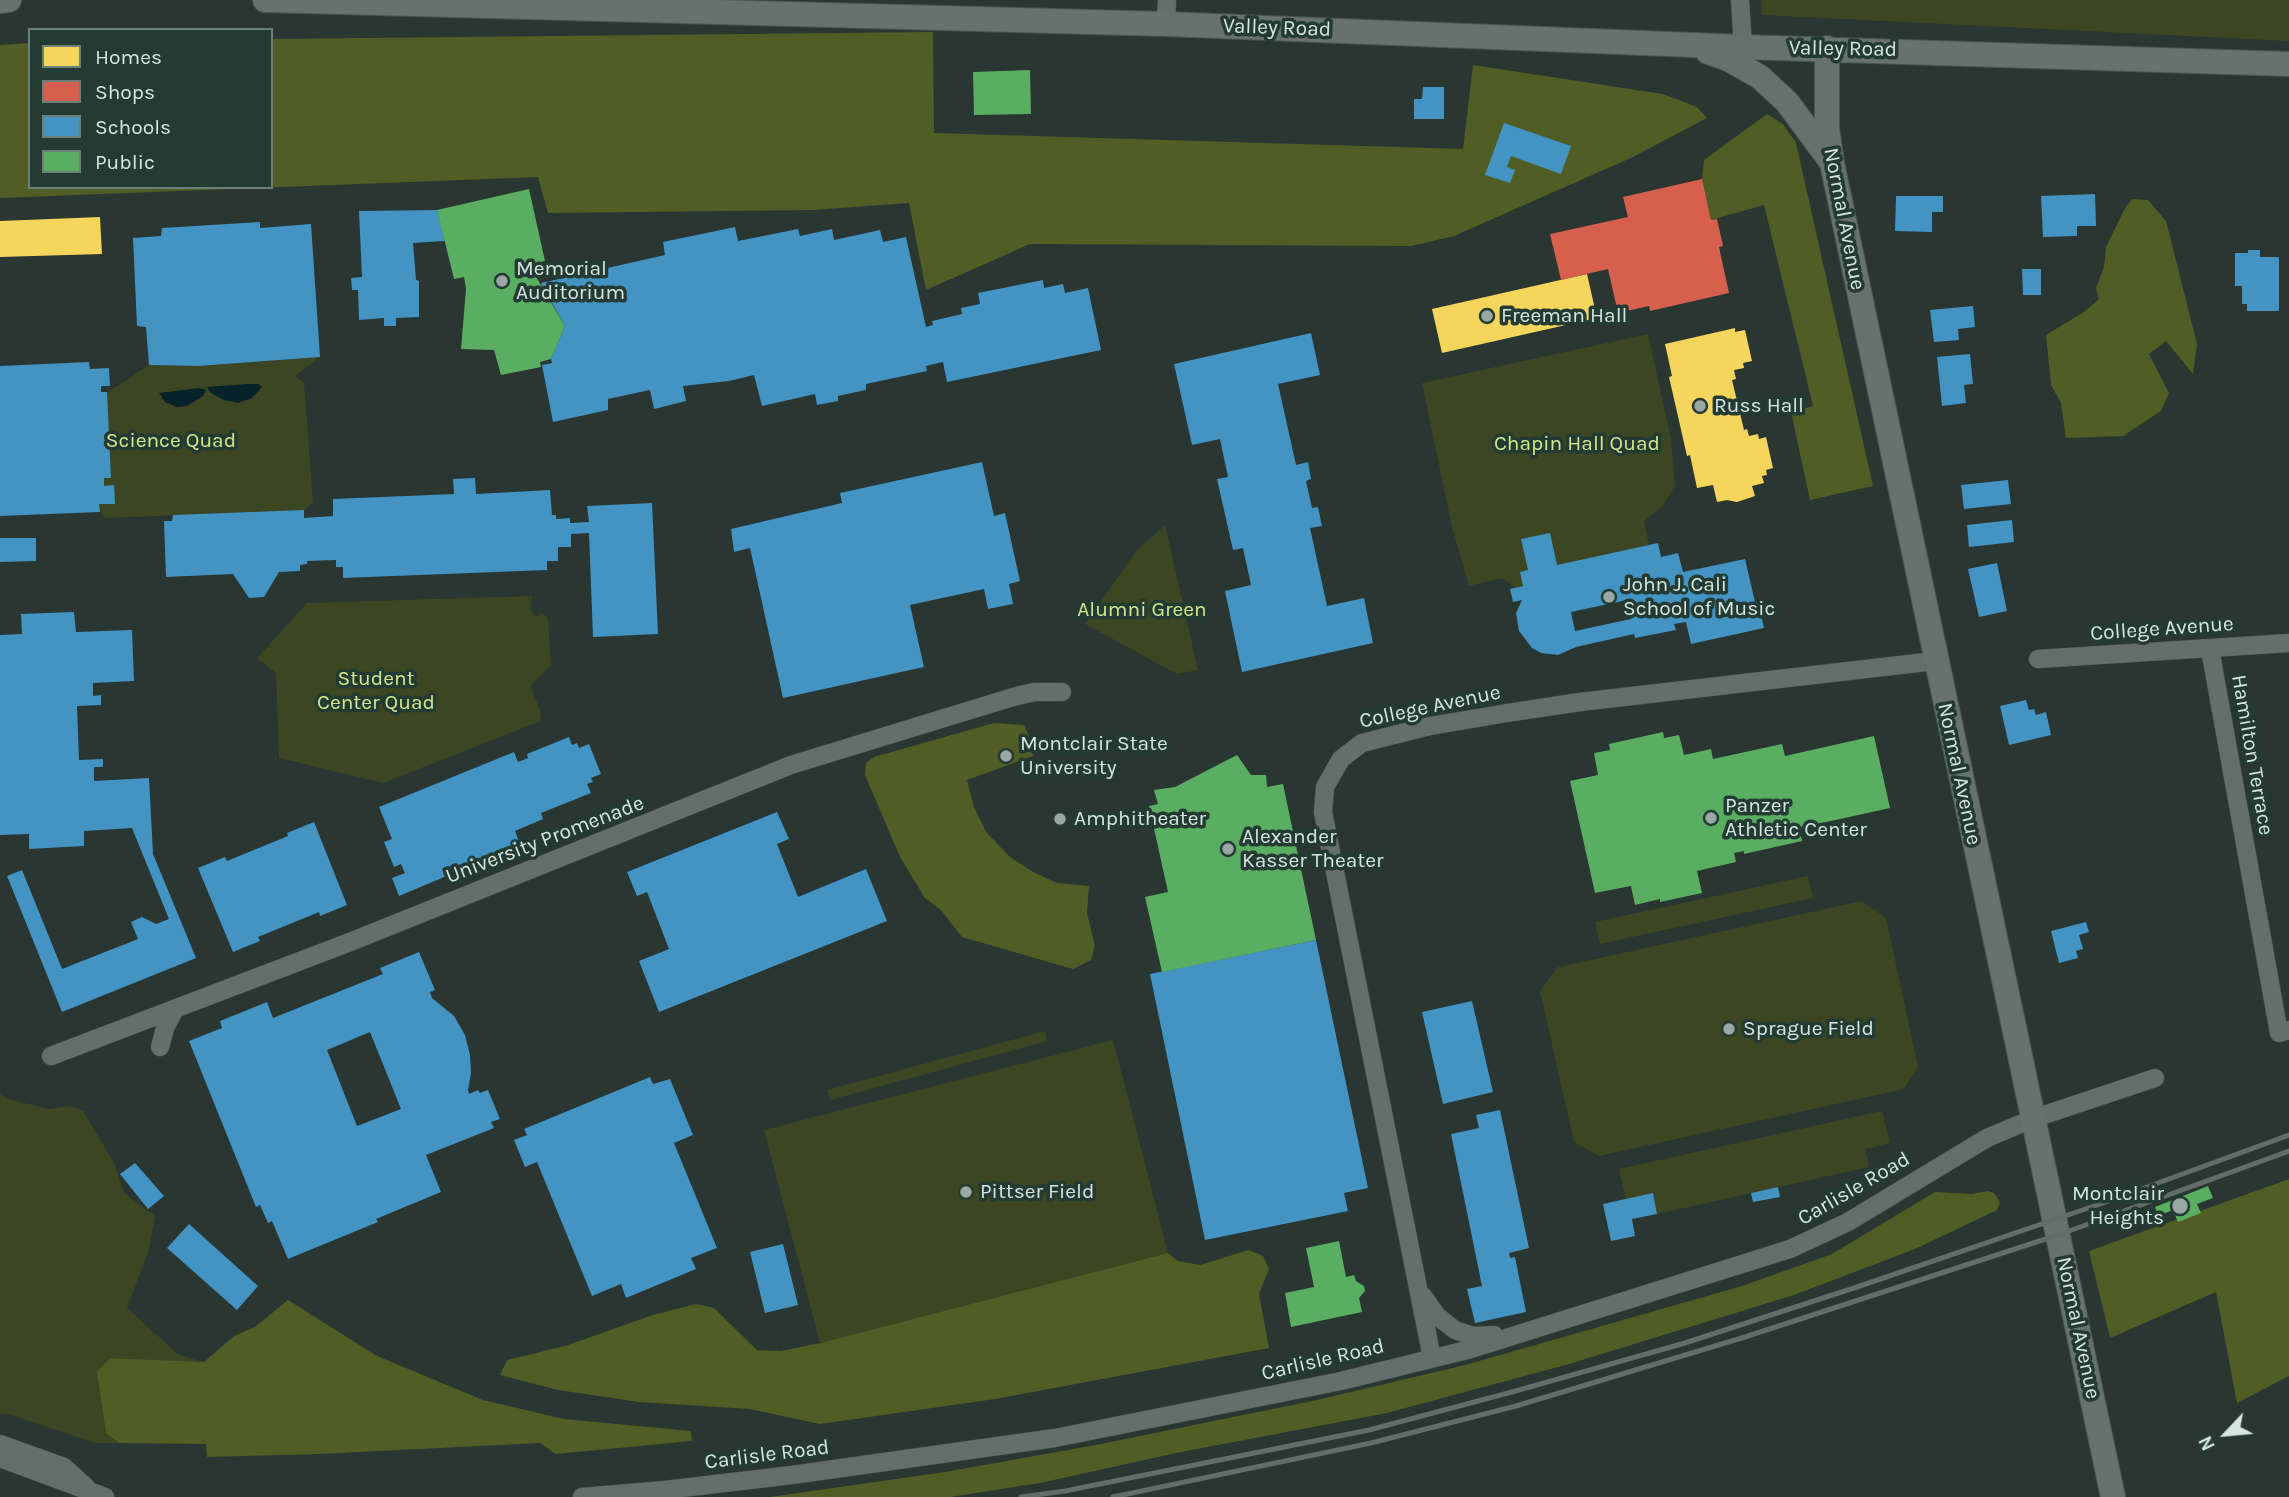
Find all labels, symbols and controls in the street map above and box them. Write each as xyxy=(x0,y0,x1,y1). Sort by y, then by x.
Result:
street label: Valley Road xyxy=(1222,14,1332,42)
legend xyxy=(28,28,273,189)
street label: Valley Road xyxy=(1789,35,1897,63)
text: Homes xyxy=(95,45,162,69)
text: Shops xyxy=(95,80,155,104)
text: Schools xyxy=(95,115,171,139)
street label: Normal Avenue xyxy=(1818,146,1870,292)
text: Public xyxy=(95,150,155,174)
place label: Memorial Auditorium xyxy=(516,256,625,306)
marker: Memorial Auditorium xyxy=(494,273,510,289)
place label: Freeman Hall xyxy=(1501,303,1627,329)
marker: Freeman Hall xyxy=(1479,308,1495,324)
place label: Russ Hall xyxy=(1714,393,1804,419)
marker: Russ Hall xyxy=(1692,398,1708,414)
park label: Science Quad xyxy=(106,428,236,454)
park label: Chapin Hall Quad xyxy=(1494,431,1660,457)
place label: John J. Cali School of Music xyxy=(1623,572,1775,622)
marker: John J. Cali School of Music xyxy=(1601,589,1617,605)
park label: Alumni Green xyxy=(1077,597,1207,623)
street label: College Avenue xyxy=(2089,611,2235,647)
park label: Student Center Quad xyxy=(317,666,435,716)
street label: Hamilton Terrace xyxy=(2225,673,2279,837)
street label: College Avenue xyxy=(1357,680,1503,734)
street label: Normal Avenue xyxy=(1932,701,1986,847)
place label: Montclair State University xyxy=(1020,731,1168,781)
marker: Montclair State University xyxy=(998,748,1014,764)
street label: University Promenade xyxy=(442,791,648,889)
place label: Panzer Athletic Center xyxy=(1725,793,1867,843)
place label: Amphitheater xyxy=(1074,806,1206,832)
marker: Panzer Athletic Center xyxy=(1703,810,1719,826)
marker: Amphitheater xyxy=(1052,811,1068,827)
place label: Alexander Kasser Theater xyxy=(1242,824,1384,874)
marker: Alexander Kasser Theater xyxy=(1220,841,1236,857)
place label: Sprague Field xyxy=(1743,1016,1874,1042)
marker: Sprague Field xyxy=(1721,1021,1737,1037)
street label: Carlisle Road xyxy=(1793,1147,1915,1231)
place label: Pittser Field xyxy=(980,1179,1094,1205)
place label: Montclair Heights xyxy=(2072,1181,2164,1231)
marker: Pittser Field xyxy=(958,1184,974,1200)
marker: Montclair Heights xyxy=(2170,1196,2190,1216)
street label: Normal Avenue xyxy=(2051,1255,2105,1401)
street label: Carlisle Road xyxy=(1259,1334,1387,1386)
north arrow xyxy=(2191,1399,2261,1469)
text: N xyxy=(2194,1432,2220,1454)
street label: Carlisle Road xyxy=(703,1435,831,1475)

